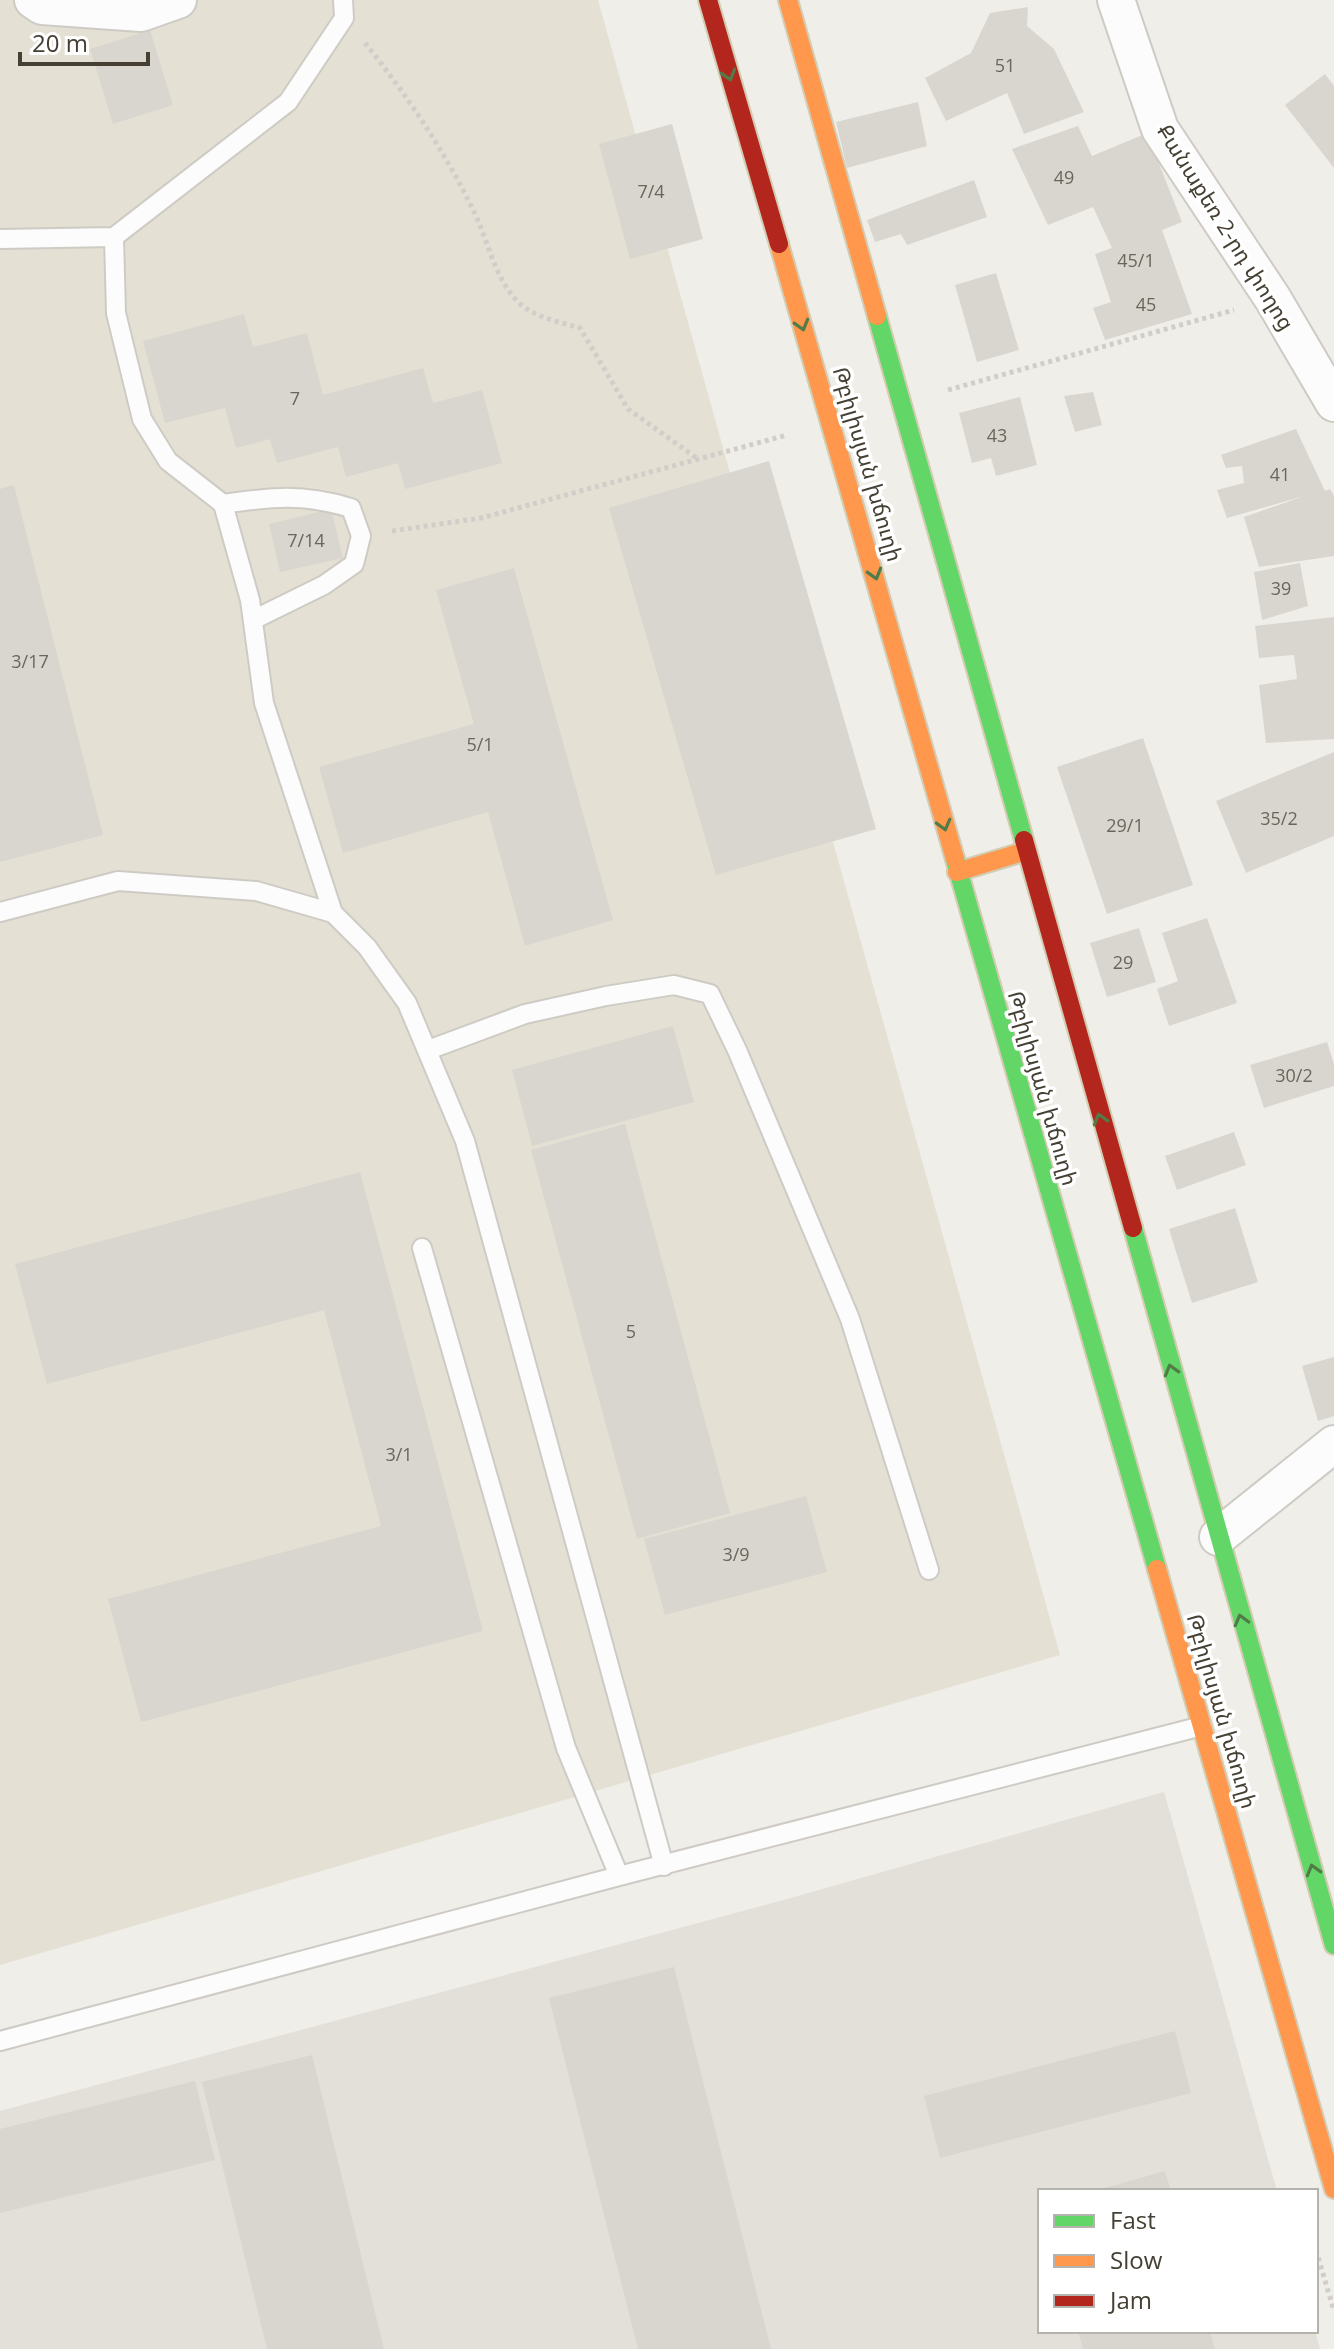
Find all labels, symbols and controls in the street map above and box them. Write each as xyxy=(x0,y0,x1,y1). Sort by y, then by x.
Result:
scale bar xyxy=(20,16,148,66)
text: 20 m xyxy=(32,26,88,59)
house number: 51 xyxy=(995,53,1015,77)
one-way arrow xyxy=(720,67,736,81)
street label: Քանաքեռ 2-րդ փողոց xyxy=(1151,118,1303,335)
house number: 49 xyxy=(1054,165,1074,189)
house number: 7/4 xyxy=(637,179,665,203)
house number: 45/1 xyxy=(1117,248,1155,272)
house number: 45 xyxy=(1136,292,1156,316)
one-way arrow xyxy=(793,317,809,331)
street label: Թբիլիսյան խճուղի xyxy=(827,363,911,565)
house number: 7 xyxy=(290,386,300,410)
house number: 43 xyxy=(987,423,1007,447)
house number: 41 xyxy=(1270,462,1290,486)
house number: 7/14 xyxy=(287,528,325,552)
one-way arrow xyxy=(866,567,882,581)
house number: 39 xyxy=(1271,576,1291,600)
house number: 3/17 xyxy=(11,649,49,673)
house number: 5/1 xyxy=(466,732,494,756)
house number: 35/2 xyxy=(1260,806,1298,830)
house number: 29/1 xyxy=(1106,813,1144,837)
one-way arrow xyxy=(934,817,951,831)
house number: 29 xyxy=(1113,950,1133,974)
street label: Թբիլիսյան խճուղի xyxy=(1002,987,1086,1189)
house number: 30/2 xyxy=(1275,1063,1313,1087)
one-way arrow xyxy=(1093,1113,1110,1127)
house number: 5 xyxy=(626,1319,636,1343)
one-way arrow xyxy=(1164,1363,1180,1377)
house number: 3/1 xyxy=(385,1442,413,1466)
house number: 3/9 xyxy=(722,1542,750,1566)
street label: Թբիլիսյան խճուղի xyxy=(1181,1610,1265,1812)
one-way arrow xyxy=(1234,1613,1250,1627)
one-way arrow xyxy=(1305,1863,1322,1877)
legend xyxy=(1038,2189,1318,2333)
text: Fast xyxy=(1110,2203,1156,2236)
text: Slow xyxy=(1110,2243,1163,2276)
text: Jam xyxy=(1108,2283,1152,2316)

